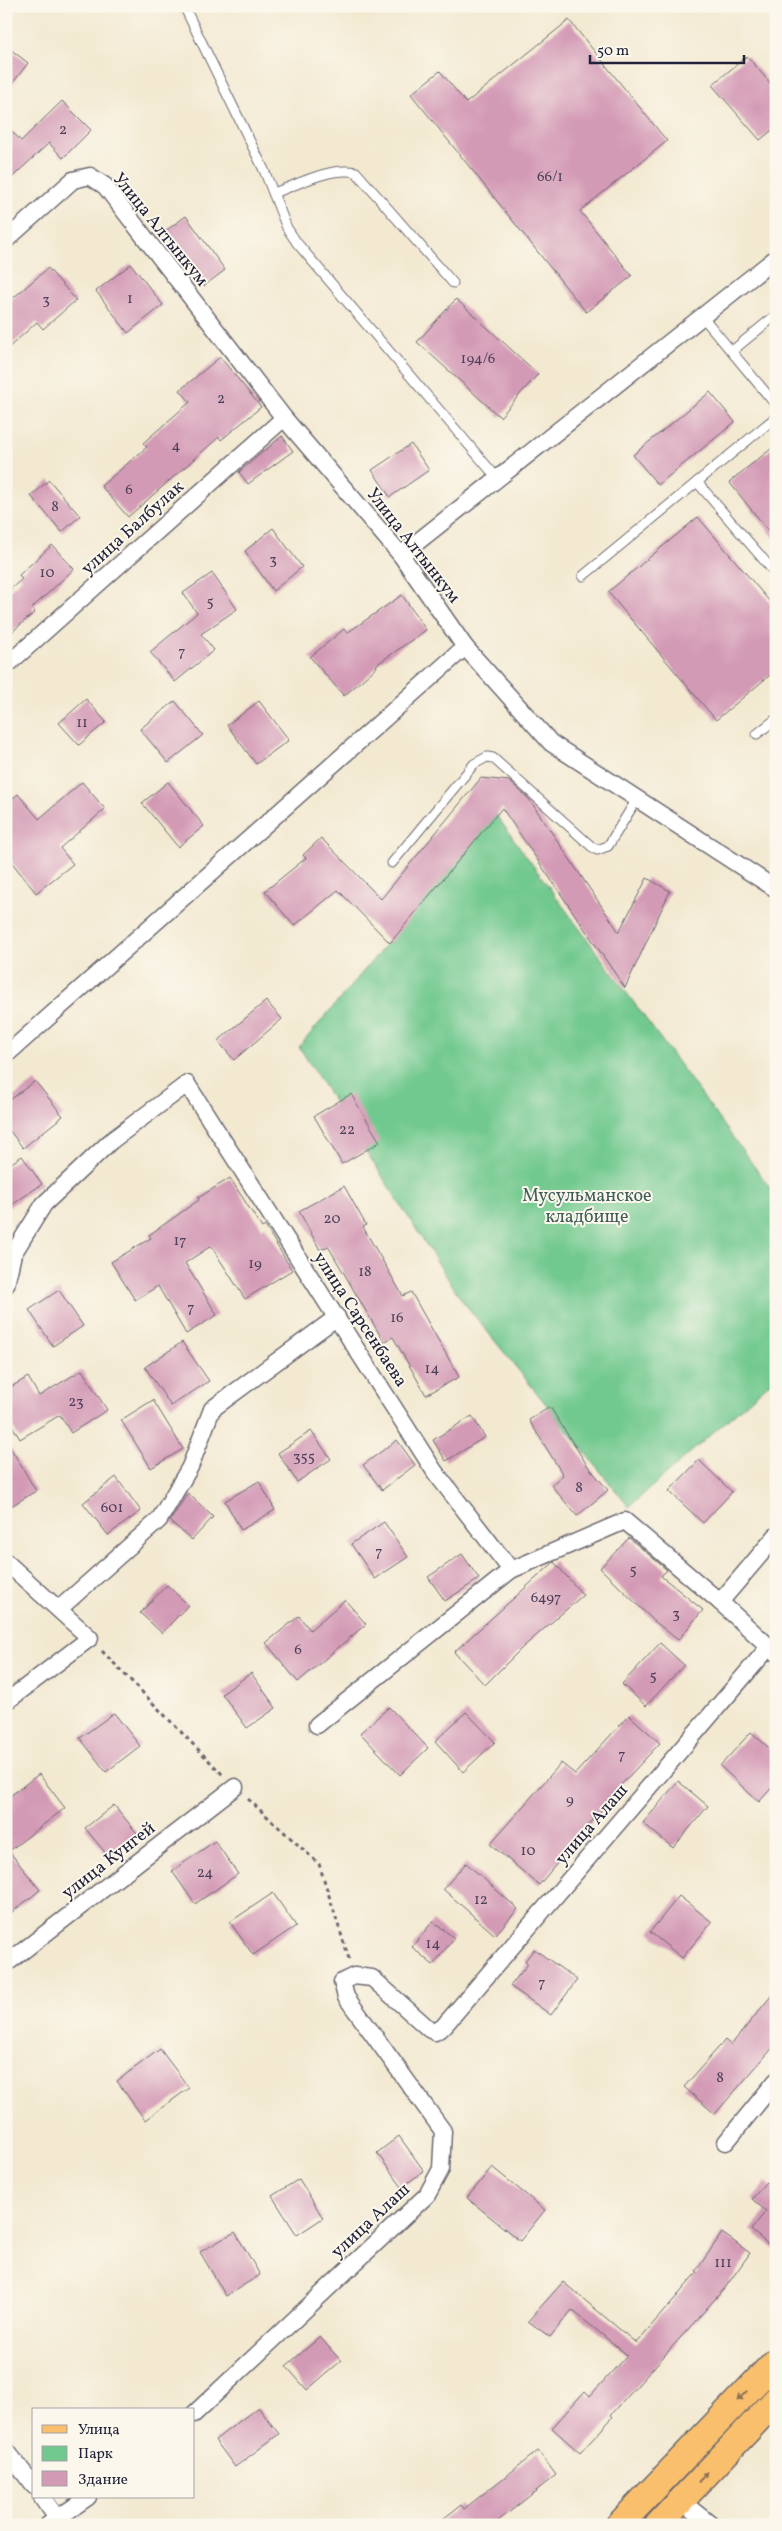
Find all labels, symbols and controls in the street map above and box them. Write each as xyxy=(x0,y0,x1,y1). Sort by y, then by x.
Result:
scale bar xyxy=(590,32,743,64)
text: 50 m xyxy=(597,41,629,62)
house number: 2 xyxy=(59,120,67,141)
house number: 66/1 xyxy=(537,167,563,188)
street label: Улица Алтынкум xyxy=(106,168,214,292)
house number: 1 xyxy=(127,289,133,310)
house number: 3 xyxy=(42,290,50,311)
house number: 194/6 xyxy=(461,349,495,370)
house number: 2 xyxy=(217,389,225,410)
house number: 4 xyxy=(172,436,181,457)
street label: улица Балбулак xyxy=(76,475,190,581)
house number: 6 xyxy=(125,480,133,501)
street label: Улица Алтынкум xyxy=(360,483,466,609)
house number: 8 xyxy=(51,497,59,518)
house number: 3 xyxy=(269,550,277,571)
house number: 10 xyxy=(40,563,54,584)
house number: 5 xyxy=(206,592,214,613)
house number: 7 xyxy=(178,642,186,663)
house number: 11 xyxy=(76,713,88,734)
house number: 22 xyxy=(339,1120,355,1141)
park label: Мусульманское кладбище xyxy=(522,1184,652,1230)
house number: 20 xyxy=(324,1209,340,1230)
house number: 17 xyxy=(173,1231,187,1252)
street label: улица Сарсенбаева xyxy=(307,1247,413,1392)
house number: 19 xyxy=(248,1254,262,1275)
house number: 18 xyxy=(358,1262,372,1283)
house number: 7 xyxy=(187,1298,195,1319)
house number: 16 xyxy=(390,1308,404,1329)
house number: 14 xyxy=(425,1359,439,1380)
house number: 23 xyxy=(68,1392,84,1413)
house number: 355 xyxy=(293,1447,315,1468)
house number: 8 xyxy=(575,1478,583,1499)
house number: 601 xyxy=(101,1498,123,1519)
house number: 7 xyxy=(375,1542,383,1563)
house number: 5 xyxy=(629,1560,637,1581)
house number: 6497 xyxy=(531,1588,561,1609)
house number: 3 xyxy=(672,1604,680,1625)
house number: 6 xyxy=(294,1640,302,1661)
house number: 5 xyxy=(649,1666,657,1687)
house number: 7 xyxy=(618,1745,626,1766)
street label: улица Алаш xyxy=(550,1779,634,1871)
house number: 9 xyxy=(566,1790,574,1811)
street label: улица Кунгей xyxy=(57,1817,161,1906)
house number: 10 xyxy=(521,1841,535,1862)
house number: 24 xyxy=(197,1863,213,1884)
house number: 12 xyxy=(474,1890,488,1911)
house number: 14 xyxy=(426,1934,440,1955)
house number: 7 xyxy=(538,1973,546,1994)
house number: 8 xyxy=(716,2068,724,2089)
street label: улица Алаш xyxy=(326,2178,416,2264)
house number: 111 xyxy=(714,2253,732,2274)
one-way arrow xyxy=(736,2390,748,2402)
legend xyxy=(32,2408,195,2498)
text: Улица xyxy=(78,2420,120,2441)
text: Парк xyxy=(78,2444,113,2465)
text: Здание xyxy=(78,2470,128,2491)
one-way arrow xyxy=(697,2471,709,2483)

